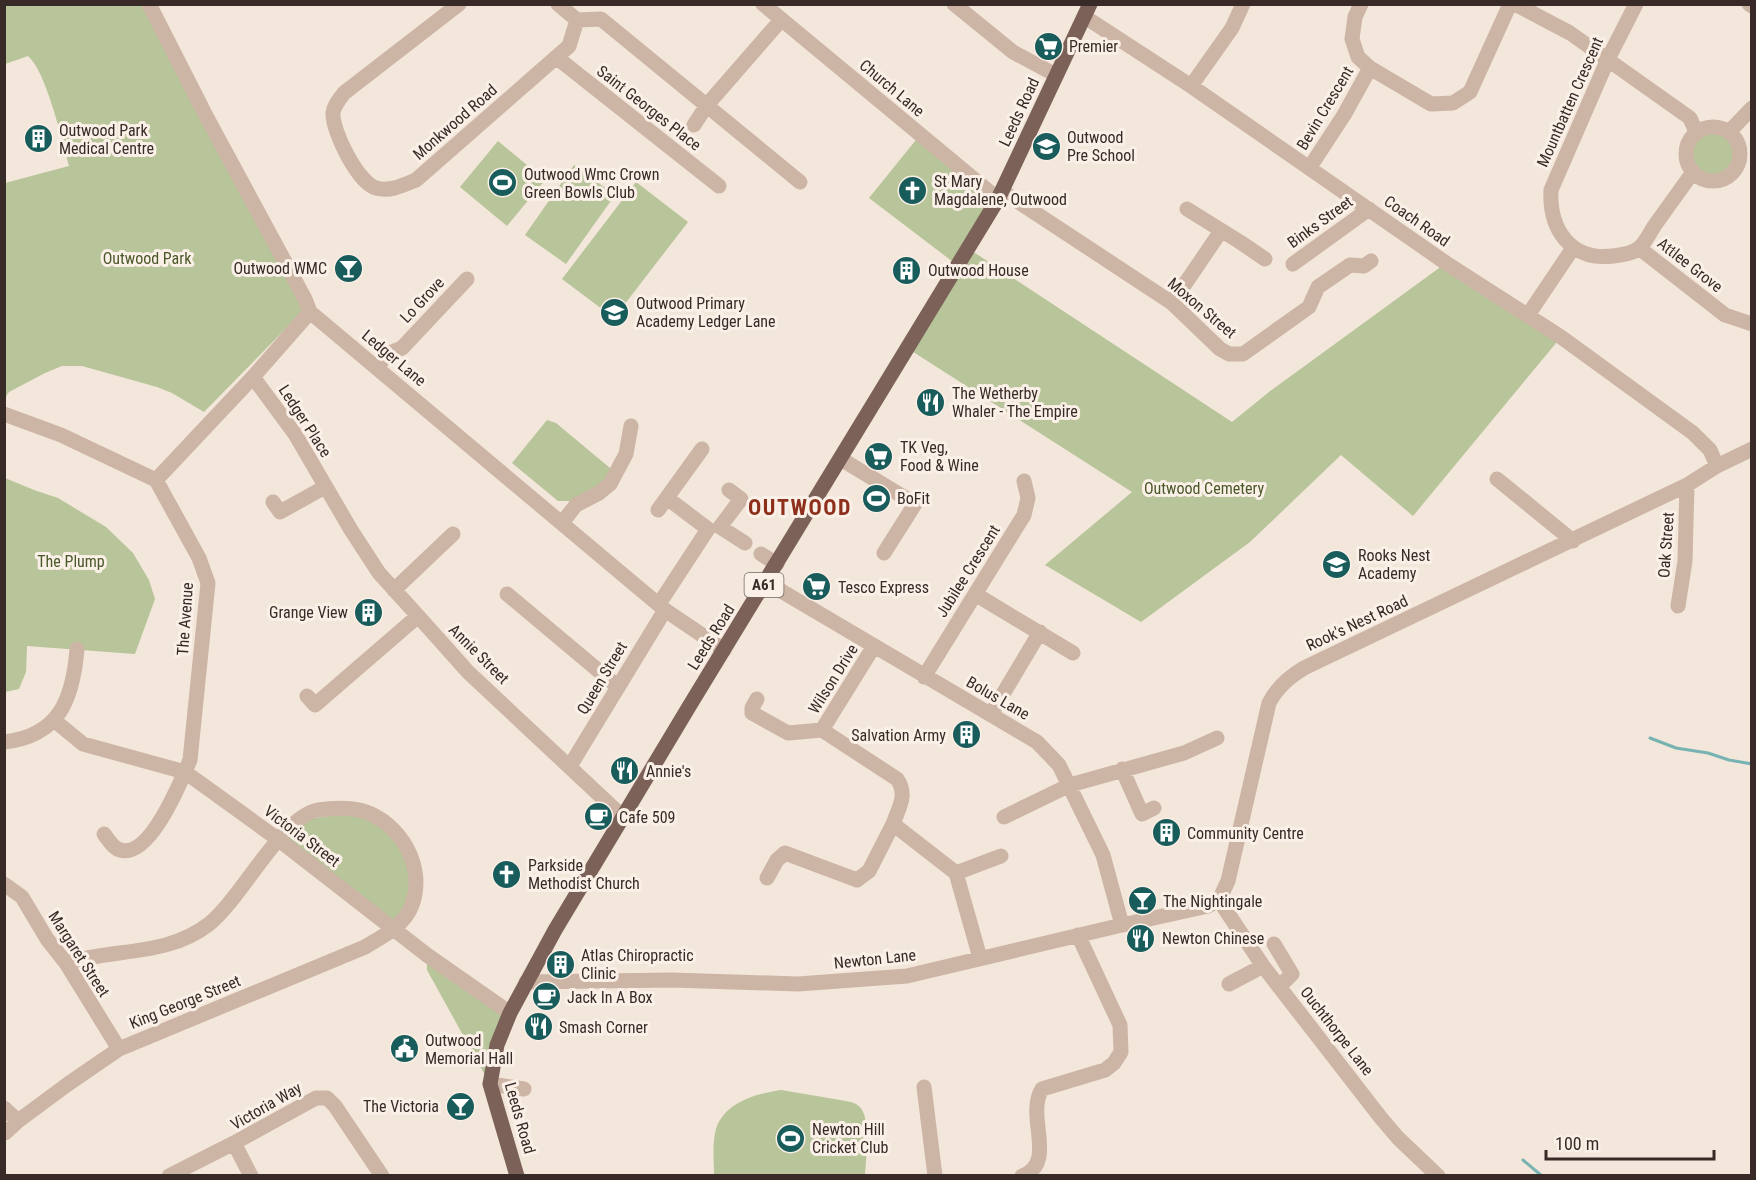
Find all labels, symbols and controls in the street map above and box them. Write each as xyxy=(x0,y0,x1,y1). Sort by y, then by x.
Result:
supermarket icon: Premier xyxy=(1032,30,1064,62)
street label: Mountbatten Crescent xyxy=(1533,34,1607,170)
place label: Premier xyxy=(1069,37,1118,56)
street label: Church Lane xyxy=(856,55,928,121)
street label: Saint Georges Place xyxy=(593,61,705,155)
street label: Bevin Crescent xyxy=(1293,63,1357,153)
street label: Leeds Road xyxy=(995,75,1043,149)
street label: Monkwood Road xyxy=(409,80,501,164)
place label: Outwood Park Medical Centre xyxy=(59,121,154,158)
building icon: Outwood Park Medical Centre xyxy=(22,123,54,155)
place label: Outwood Pre School xyxy=(1067,128,1135,165)
school or university icon: Outwood Pre School xyxy=(1030,130,1062,162)
place label: Outwood Wmc Crown Green Bowls Club xyxy=(524,165,659,202)
sports icon: Outwood Wmc Crown Green Bowls Club xyxy=(487,167,519,199)
place label: St Mary Magdalene, Outwood xyxy=(934,172,1067,209)
church icon: St Mary Magdalene, Outwood xyxy=(897,174,929,206)
street label: Binks Street xyxy=(1284,192,1356,252)
street label: Coach Road xyxy=(1381,192,1453,250)
street label: Attlee Grove xyxy=(1654,234,1726,296)
park label: Outwood Park xyxy=(103,249,192,268)
bar icon: Outwood WMC xyxy=(332,252,364,284)
building icon: Outwood House xyxy=(891,254,923,286)
place label: Outwood WMC xyxy=(234,259,327,278)
place label: Outwood House xyxy=(928,261,1029,280)
street label: Lo Grove xyxy=(396,273,448,327)
street label: Moxon Street xyxy=(1164,274,1240,342)
place label: Outwood Primary Academy Ledger Lane xyxy=(636,294,776,331)
school or university icon: Outwood Primary Academy Ledger Lane xyxy=(599,296,631,328)
street label: Ledger Lane xyxy=(358,326,430,390)
street label: Ledger Place xyxy=(275,381,335,461)
place label: The Wetherby Whaler - The Empire xyxy=(952,384,1078,421)
restaurant icon: The Wetherby Whaler - The Empire xyxy=(915,386,947,418)
place label: TK Veg, Food & Wine xyxy=(900,438,979,475)
supermarket icon: TK Veg, Food & Wine xyxy=(863,440,895,472)
park label: Outwood Cemetery xyxy=(1144,479,1264,498)
sports icon: BoFit xyxy=(860,482,892,514)
place label: BoFit xyxy=(897,489,930,508)
district label: OUTWOOD xyxy=(748,495,852,520)
street label: Oak Street xyxy=(1654,511,1678,578)
street label: Jubilee Crescent xyxy=(932,521,1004,621)
place label: Rooks Nest Academy xyxy=(1358,546,1430,583)
school or university icon: Rooks Nest Academy xyxy=(1321,548,1353,580)
park label: The Plump xyxy=(37,552,105,571)
supermarket icon: Tesco Express xyxy=(801,571,833,603)
road number: A61 xyxy=(744,573,783,597)
place label: Tesco Express xyxy=(838,578,929,597)
street label: The Avenue xyxy=(173,582,197,656)
street label: Rook's Nest Road xyxy=(1303,591,1411,655)
building icon: Grange View xyxy=(353,596,385,628)
street label: Leeds Road xyxy=(683,601,739,673)
place label: Grange View xyxy=(269,603,348,622)
street label: Annie Street xyxy=(445,620,513,688)
street label: Queen Street xyxy=(573,638,631,718)
street label: Wilson Drive xyxy=(804,641,862,717)
street label: Bolus Lane xyxy=(963,672,1033,724)
building icon: Salvation Army xyxy=(951,719,983,751)
place label: Salvation Army xyxy=(851,726,946,745)
restaurant icon: Annie's xyxy=(609,755,641,787)
place label: Annie's xyxy=(646,762,691,781)
street label: Victoria Street xyxy=(260,801,344,871)
cafe icon: Cafe 509 xyxy=(582,801,614,833)
place label: Cafe 509 xyxy=(619,808,675,827)
building icon: Community Centre xyxy=(1150,817,1182,849)
place label: Community Centre xyxy=(1187,824,1304,843)
place label: Parkside Methodist Church xyxy=(528,856,640,893)
church icon: Parkside Methodist Church xyxy=(491,858,523,890)
bar icon: The Nightingale xyxy=(1126,885,1158,917)
place label: The Nightingale xyxy=(1163,892,1262,911)
street label: Margaret Street xyxy=(44,908,114,1001)
restaurant icon: Newton Chinese xyxy=(1125,922,1157,954)
place label: Newton Chinese xyxy=(1162,929,1264,948)
street label: Newton Lane xyxy=(833,945,917,973)
place label: Atlas Chiropractic Clinic xyxy=(581,946,694,983)
building icon: Atlas Chiropractic Clinic xyxy=(544,948,576,980)
street label: King George Street xyxy=(127,971,243,1033)
cafe icon: Jack In A Box xyxy=(530,981,562,1013)
street label: Ouchthorpe Lane xyxy=(1296,983,1378,1079)
place label: Jack In A Box xyxy=(567,988,653,1007)
restaurant icon: Smash Corner xyxy=(522,1011,554,1043)
place label: Smash Corner xyxy=(559,1018,648,1037)
place label: Outwood Memorial Hall xyxy=(425,1031,513,1068)
public building icon: Outwood Memorial Hall xyxy=(388,1033,420,1065)
street label: Victoria Way xyxy=(227,1078,305,1134)
street label: Leeds Road xyxy=(501,1080,539,1156)
bar icon: The Victoria xyxy=(444,1090,476,1122)
place label: The Victoria xyxy=(363,1097,439,1116)
place label: Newton Hill Cricket Club xyxy=(812,1120,888,1157)
sports icon: Newton Hill Cricket Club xyxy=(775,1122,807,1154)
scale bar xyxy=(1546,1123,1714,1161)
text: 100 m xyxy=(1555,1133,1599,1154)

